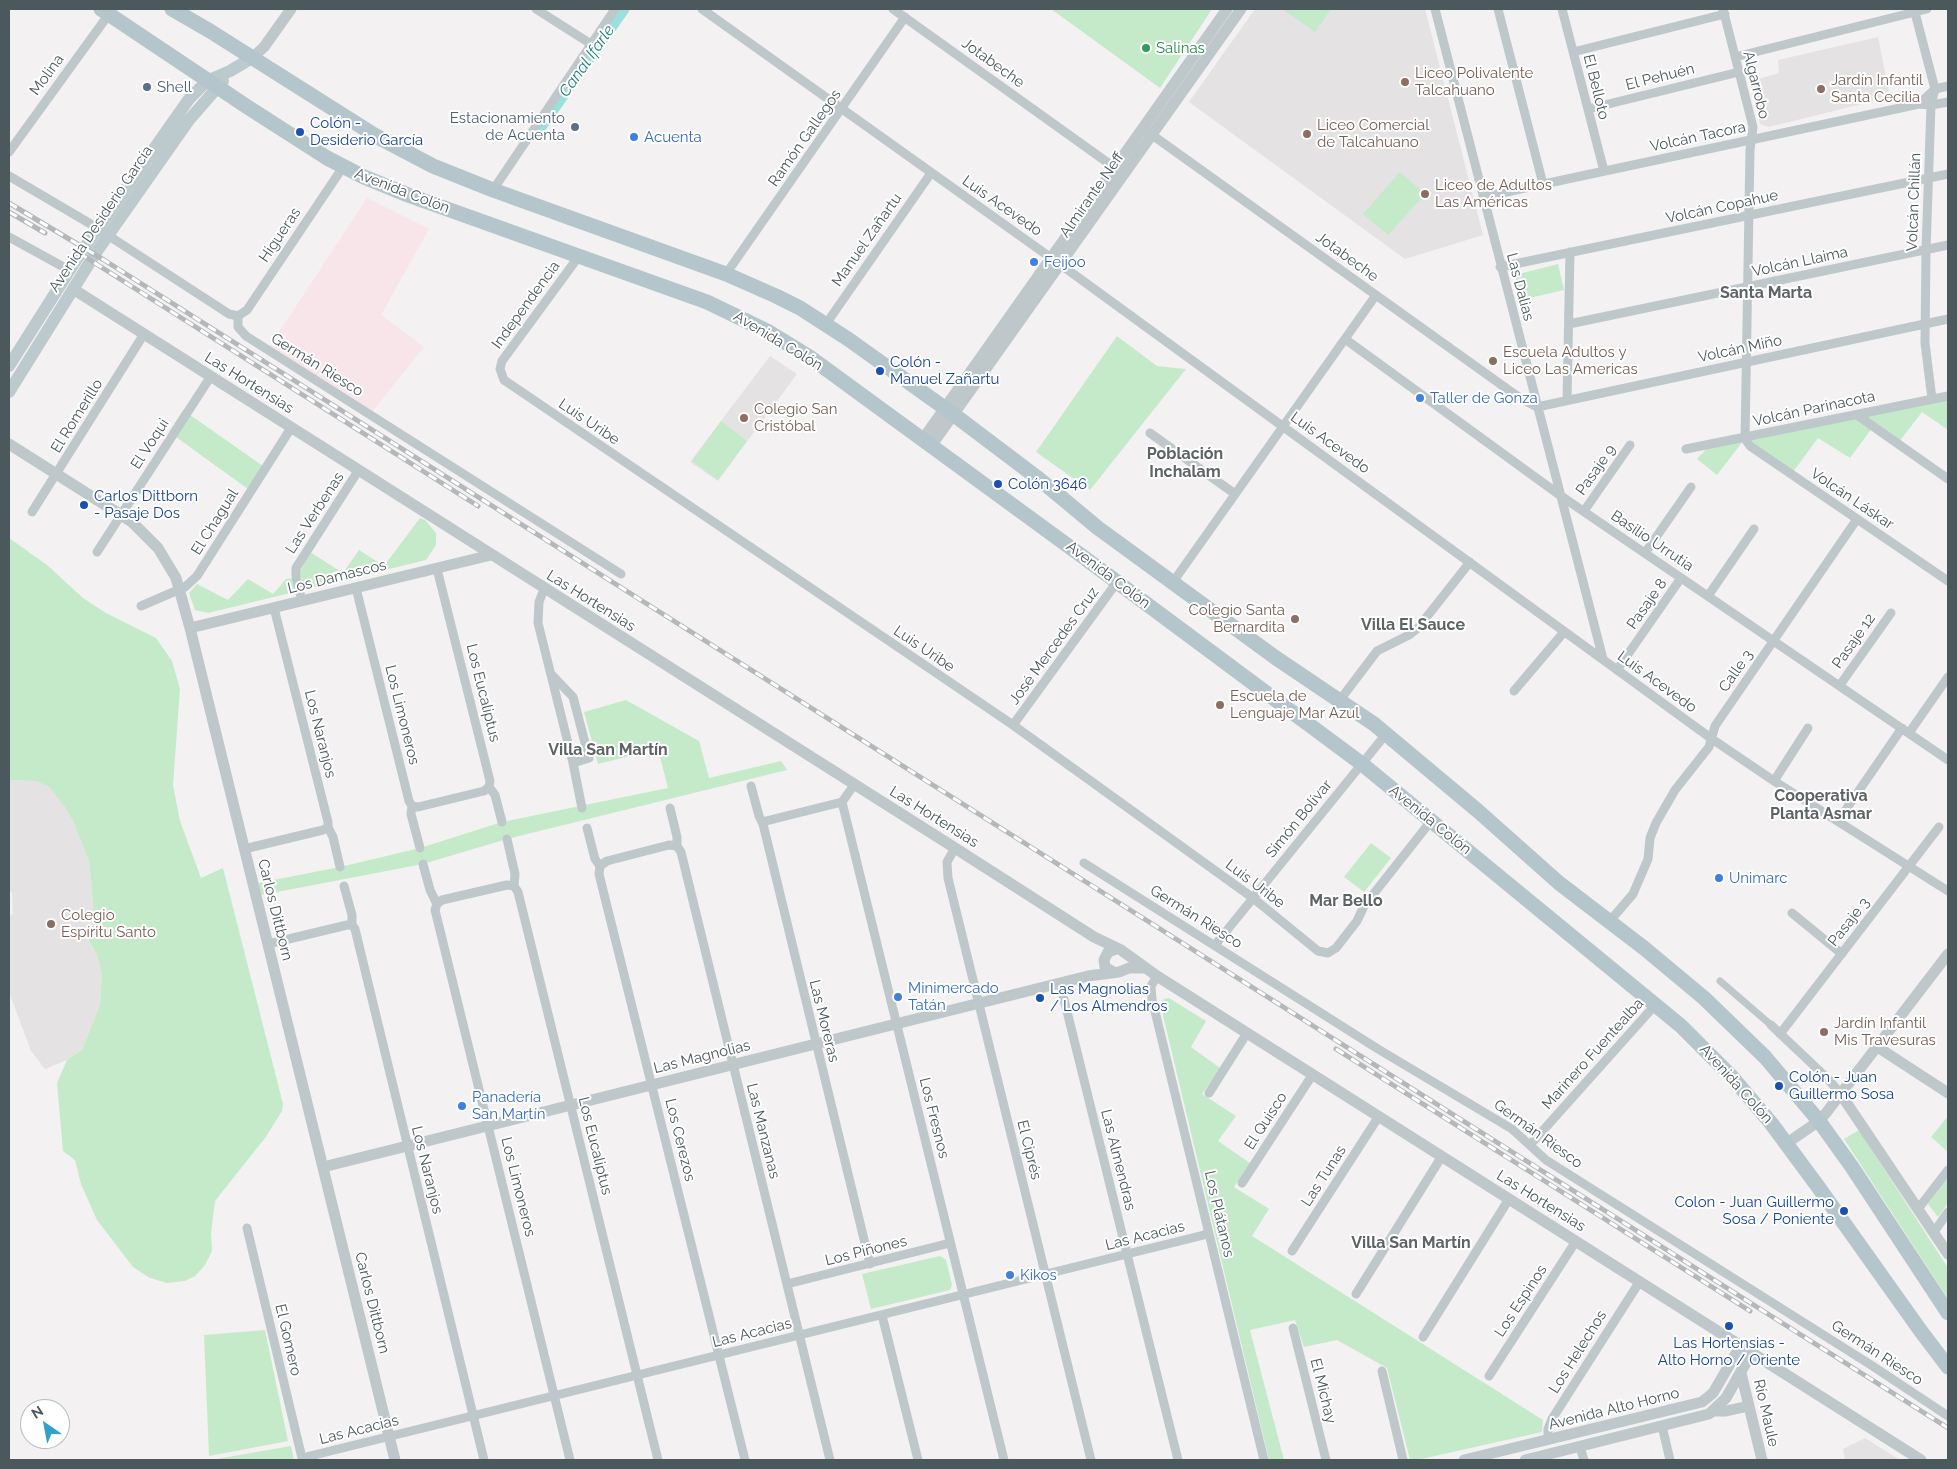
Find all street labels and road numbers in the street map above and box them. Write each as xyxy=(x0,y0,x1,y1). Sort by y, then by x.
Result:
street label: Jotabeche xyxy=(958,34,1028,92)
street label: Algarrobo xyxy=(1739,49,1773,121)
street label: Molina xyxy=(26,51,68,99)
street label: El Belloto xyxy=(1579,53,1613,121)
street label: El Pehuén xyxy=(1624,60,1696,94)
street label: Ramón Gallegos xyxy=(765,86,845,190)
street label: Volcán Tacora xyxy=(1648,118,1748,156)
street label: Avenida Desiderio García xyxy=(45,142,157,296)
street label: Almirante Neff xyxy=(1056,149,1128,241)
street label: Volcán Chillán xyxy=(1903,152,1925,252)
street label: Avenida Colón xyxy=(352,165,452,217)
street label: Luis Acevedo xyxy=(959,172,1045,240)
street label: Volcán Copahue xyxy=(1664,186,1780,228)
street label: Manuel Zañartu xyxy=(828,190,906,290)
street label: Higueras xyxy=(255,204,305,266)
street label: Jotabeche xyxy=(1312,228,1382,286)
street label: Volcán Llaima xyxy=(1750,243,1850,281)
street label: Las Dalias xyxy=(1502,251,1538,323)
street label: Independencia xyxy=(488,258,564,352)
street label: Avenida Colón xyxy=(730,307,826,375)
street label: Germán Riesco xyxy=(268,329,366,401)
street label: Volcán Miño xyxy=(1696,331,1784,367)
street label: Las Hortensias xyxy=(201,348,297,418)
street label: El Romerillo xyxy=(47,376,107,456)
street label: Volcán Parinacota xyxy=(1751,387,1877,431)
street label: Luis Uribe xyxy=(555,395,623,449)
street label: Luis Acevedo xyxy=(1287,408,1373,478)
street label: El Voqui xyxy=(127,415,173,473)
street label: Pasaje 9 xyxy=(1572,441,1620,499)
street label: Volcán Láskar xyxy=(1807,465,1897,533)
street label: Las Verbenas xyxy=(282,469,348,557)
street label: El Chagual xyxy=(188,486,242,558)
street label: Basilio Urrutia xyxy=(1607,507,1697,575)
street label: Avenida Colón xyxy=(1062,538,1154,612)
street label: Los Damascos xyxy=(286,556,388,598)
street label: Las Hortensias xyxy=(543,566,639,636)
street label: Pasaje 8 xyxy=(1623,575,1671,633)
street label: José Mercedes Cruz xyxy=(1005,584,1103,708)
street label: Pasaje 12 xyxy=(1829,610,1879,672)
street label: Luis Uribe xyxy=(890,622,958,676)
street label: Los Eucaliptus xyxy=(462,642,504,744)
street label: Calle 3 xyxy=(1715,646,1757,696)
street label: Luis Acevedo xyxy=(1614,647,1700,717)
street label: Los Limoneros xyxy=(381,663,423,767)
street label: Los Naranjos xyxy=(300,688,340,780)
street label: Simón Bolívar xyxy=(1262,776,1336,862)
street label: Avenida Colón xyxy=(1385,781,1475,859)
street label: Las Hortensias xyxy=(886,782,982,852)
street label: Luis Uribe xyxy=(1222,856,1288,912)
street label: Carlos Dittborn xyxy=(254,857,296,963)
street label: Germán Riesco xyxy=(1147,881,1245,953)
street label: Pasaje 3 xyxy=(1824,894,1874,950)
street label: Las Moreras xyxy=(805,978,843,1064)
street label: Marinero Fuentealba xyxy=(1538,995,1648,1113)
street label: Las Magnolias xyxy=(652,1036,752,1078)
street label: Avenida Colón xyxy=(1696,1041,1776,1127)
street label: Los Fresnos xyxy=(915,1076,953,1160)
street label: Las Manzanas xyxy=(742,1081,784,1181)
street label: El Quisco xyxy=(1241,1089,1291,1153)
street label: Los Eucaliptus xyxy=(574,1095,616,1197)
street label: Germán Riesco xyxy=(1490,1096,1586,1172)
street label: Los Cerezos xyxy=(661,1097,699,1183)
street label: Las Almendras xyxy=(1097,1108,1139,1212)
street label: El Ciprés xyxy=(1013,1118,1045,1182)
street label: Los Naranjos xyxy=(407,1124,447,1216)
street label: Los Limoneros xyxy=(497,1135,539,1239)
street label: Las Tunas xyxy=(1298,1142,1350,1210)
street label: Las Hortensias xyxy=(1493,1166,1589,1236)
street label: Los Plátanos xyxy=(1200,1169,1238,1259)
street label: Las Acacias xyxy=(1103,1217,1187,1255)
street label: Los Piñones xyxy=(823,1232,909,1270)
street label: Carlos Dittborn xyxy=(351,1250,393,1356)
street label: Los Espinos xyxy=(1491,1262,1551,1340)
street label: El Gomero xyxy=(271,1302,305,1378)
street label: Los Helechos xyxy=(1545,1307,1611,1397)
street label: Las Acacias xyxy=(710,1314,794,1352)
street label: Germán Riesco xyxy=(1828,1317,1926,1389)
street label: El Michay xyxy=(1306,1357,1340,1425)
street label: Río Maule xyxy=(1749,1377,1783,1449)
street label: Avenida Alto Horno xyxy=(1547,1384,1681,1434)
street label: Las Acacias xyxy=(317,1411,401,1449)

